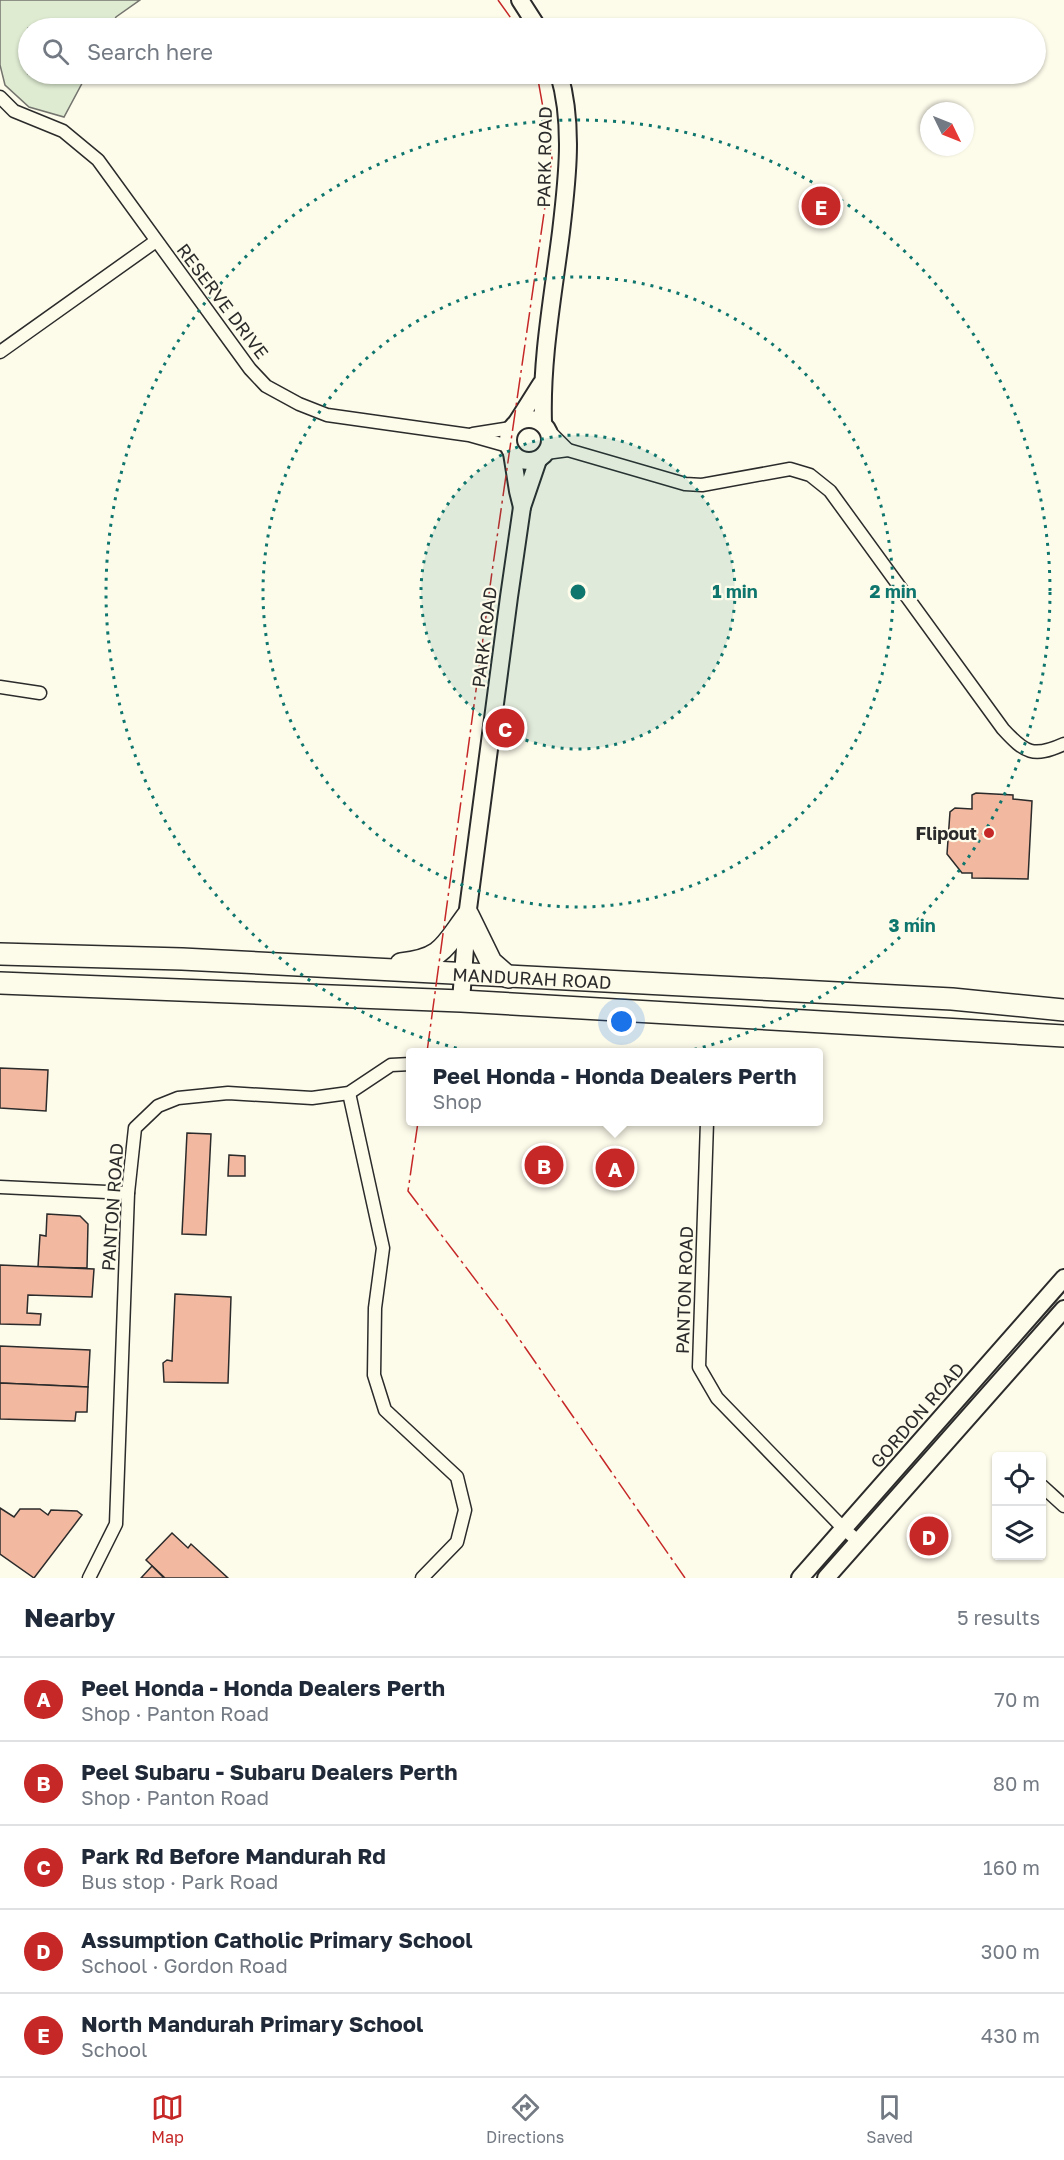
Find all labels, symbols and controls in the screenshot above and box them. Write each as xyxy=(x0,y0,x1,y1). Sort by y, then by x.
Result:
search box xyxy=(18,18,1046,84)
icon: search xyxy=(39,35,72,68)
text: Search here xyxy=(87,38,213,65)
north arrow xyxy=(920,102,974,156)
street label: PARK ROAD xyxy=(532,106,556,208)
pin: E xyxy=(802,184,840,228)
street label: RESERVE DRIVE xyxy=(172,239,274,363)
text: 1 min xyxy=(712,580,758,602)
text: 2 min xyxy=(869,580,917,602)
centre of rings xyxy=(568,582,588,602)
street label: PARK ROAD xyxy=(467,585,501,689)
pin: C xyxy=(486,706,524,750)
place label: Flipout xyxy=(916,822,977,844)
marker: Flipout xyxy=(982,826,996,840)
text: 3 min xyxy=(888,914,936,936)
street label: MANDURAH ROAD xyxy=(452,963,612,993)
your location xyxy=(607,1007,636,1036)
popup xyxy=(406,1048,823,1126)
text: Peel Honda - Honda Dealers Perth xyxy=(432,1062,797,1089)
text: Shop xyxy=(432,1089,482,1113)
street label: PANTON ROAD xyxy=(97,1142,127,1272)
pin: B xyxy=(524,1142,564,1188)
pin: A xyxy=(596,1146,634,1190)
street label: PANTON ROAD xyxy=(671,1226,697,1354)
street label: GORDON ROAD xyxy=(865,1358,969,1472)
map controls xyxy=(992,1452,1046,1560)
button: locate xyxy=(992,1452,1046,1506)
button: layers xyxy=(992,1506,1046,1560)
pin: D xyxy=(910,1514,948,1558)
text: Nearby xyxy=(24,1602,115,1633)
text: 5 results xyxy=(957,1605,1040,1629)
text: Peel Honda - Honda Dealers Perth xyxy=(81,1674,445,1701)
text: A xyxy=(36,1687,51,1711)
text: 70 m xyxy=(994,1687,1040,1711)
text: Shop · Panton Road xyxy=(81,1701,269,1725)
text: Peel Subaru - Subaru Dealers Perth xyxy=(81,1758,458,1785)
text: B xyxy=(36,1771,51,1795)
text: 80 m xyxy=(993,1771,1040,1795)
text: Shop · Panton Road xyxy=(81,1785,269,1809)
text: Park Rd Before Mandurah Rd xyxy=(81,1842,386,1869)
text: C xyxy=(36,1855,51,1879)
text: 160 m xyxy=(983,1855,1040,1879)
text: Bus stop · Park Road xyxy=(81,1869,278,1893)
text: Assumption Catholic Primary School xyxy=(81,1926,473,1953)
text: D xyxy=(36,1939,51,1963)
text: 300 m xyxy=(981,1939,1040,1963)
text: School · Gordon Road xyxy=(81,1953,288,1977)
text: North Mandurah Primary School xyxy=(81,2010,423,2037)
text: E xyxy=(37,2023,50,2047)
text: 430 m xyxy=(981,2023,1040,2047)
text: School xyxy=(81,2037,147,2061)
tab: Map xyxy=(151,2091,184,2147)
tab: Directions xyxy=(486,2091,564,2147)
tab: Saved xyxy=(866,2091,913,2147)

